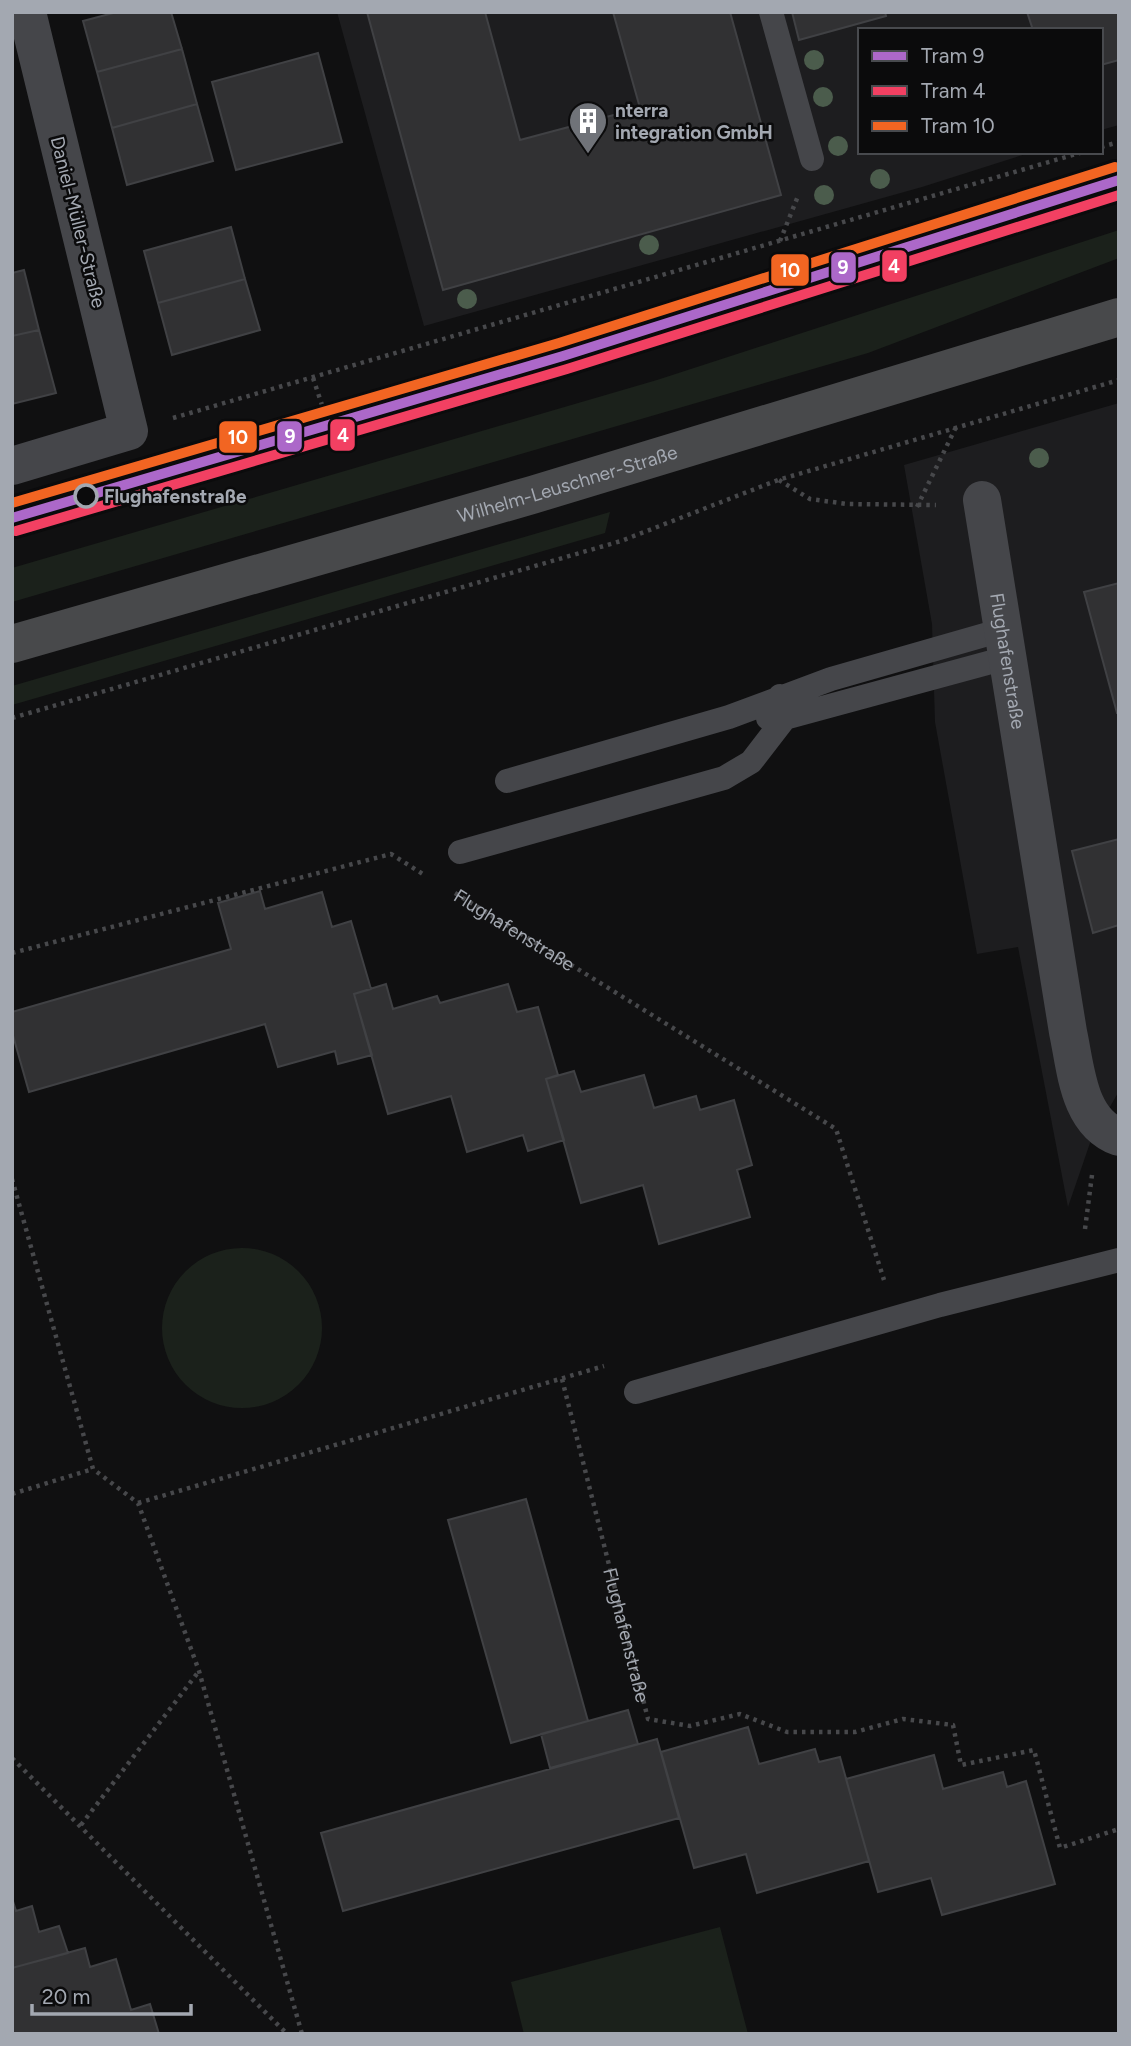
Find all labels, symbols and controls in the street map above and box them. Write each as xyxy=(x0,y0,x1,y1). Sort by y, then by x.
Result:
legend xyxy=(858,28,1103,154)
text: Tram 9 xyxy=(921,43,984,68)
text: Tram 4 xyxy=(921,78,986,103)
place label: nterra integration GmbH xyxy=(615,99,773,144)
building icon: nterra integration GmbH xyxy=(567,100,609,155)
text: Tram 10 xyxy=(921,113,995,138)
street label: Daniel-Müller-Straße xyxy=(46,134,110,310)
line badge: 4 xyxy=(881,249,908,283)
line badge: 9 xyxy=(830,251,857,284)
line badge: 10 xyxy=(770,253,810,287)
text: 4 xyxy=(888,255,900,278)
text: 9 xyxy=(837,256,849,279)
text: 10 xyxy=(780,259,800,282)
line badge: 4 xyxy=(329,418,356,452)
line badge: 10 xyxy=(218,420,258,454)
line badge: 9 xyxy=(276,420,303,453)
text: 4 xyxy=(337,424,349,447)
text: 9 xyxy=(284,425,296,448)
text: 10 xyxy=(228,426,248,449)
street label: Wilhelm-Leuschner-Straße xyxy=(455,440,680,527)
marker: Flughafenstraße xyxy=(74,484,98,508)
place label: Flughafenstraße xyxy=(104,485,247,508)
street label: Flughafenstraße xyxy=(986,591,1030,731)
street label: Flughafenstraße xyxy=(450,884,579,976)
street label: Flughafenstraße xyxy=(599,1565,655,1705)
scale bar xyxy=(32,1972,191,2016)
text: 20 m xyxy=(42,1984,90,2009)

